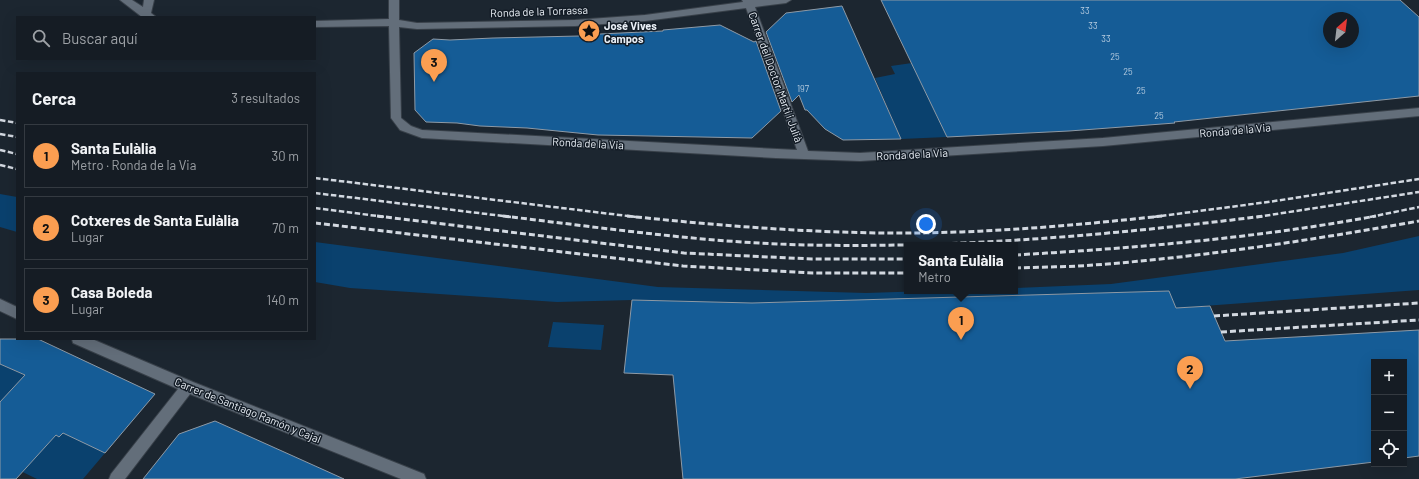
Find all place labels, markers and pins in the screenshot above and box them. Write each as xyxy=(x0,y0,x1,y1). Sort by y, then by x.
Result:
place icon: José Vives Campos xyxy=(576,18,602,44)
place label: José Vives Campos xyxy=(604,19,657,45)
pin: 3 xyxy=(421,49,447,82)
pin: 1 xyxy=(948,307,974,340)
pin: 2 xyxy=(1177,356,1203,389)

